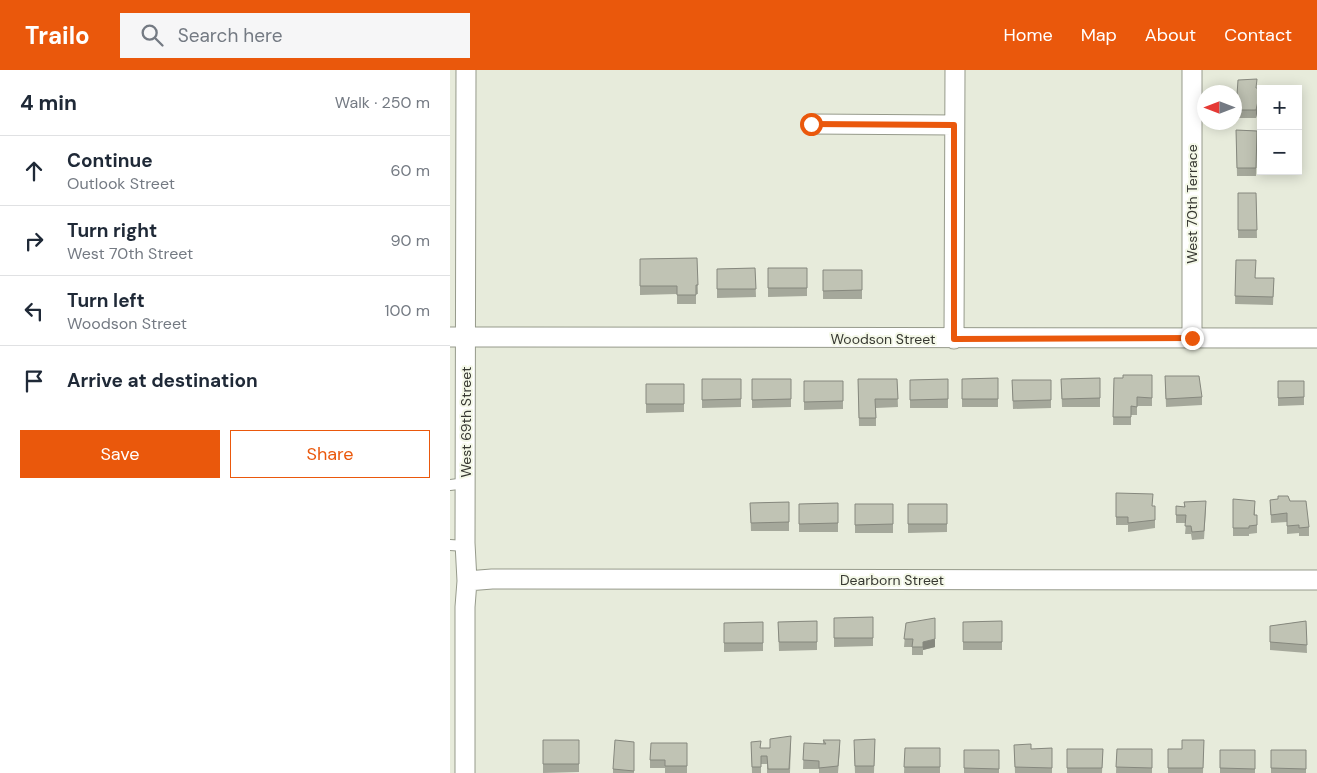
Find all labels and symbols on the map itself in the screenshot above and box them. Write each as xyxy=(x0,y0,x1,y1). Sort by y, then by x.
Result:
north arrow xyxy=(1197,85,1242,130)
route start xyxy=(800,113,823,136)
street label: West 70th Terrace xyxy=(1183,144,1201,264)
route end xyxy=(1181,327,1204,350)
street label: Woodson Street xyxy=(831,330,936,348)
street label: West 69th Street xyxy=(457,367,475,477)
street label: Dearborn Street xyxy=(840,571,944,589)

